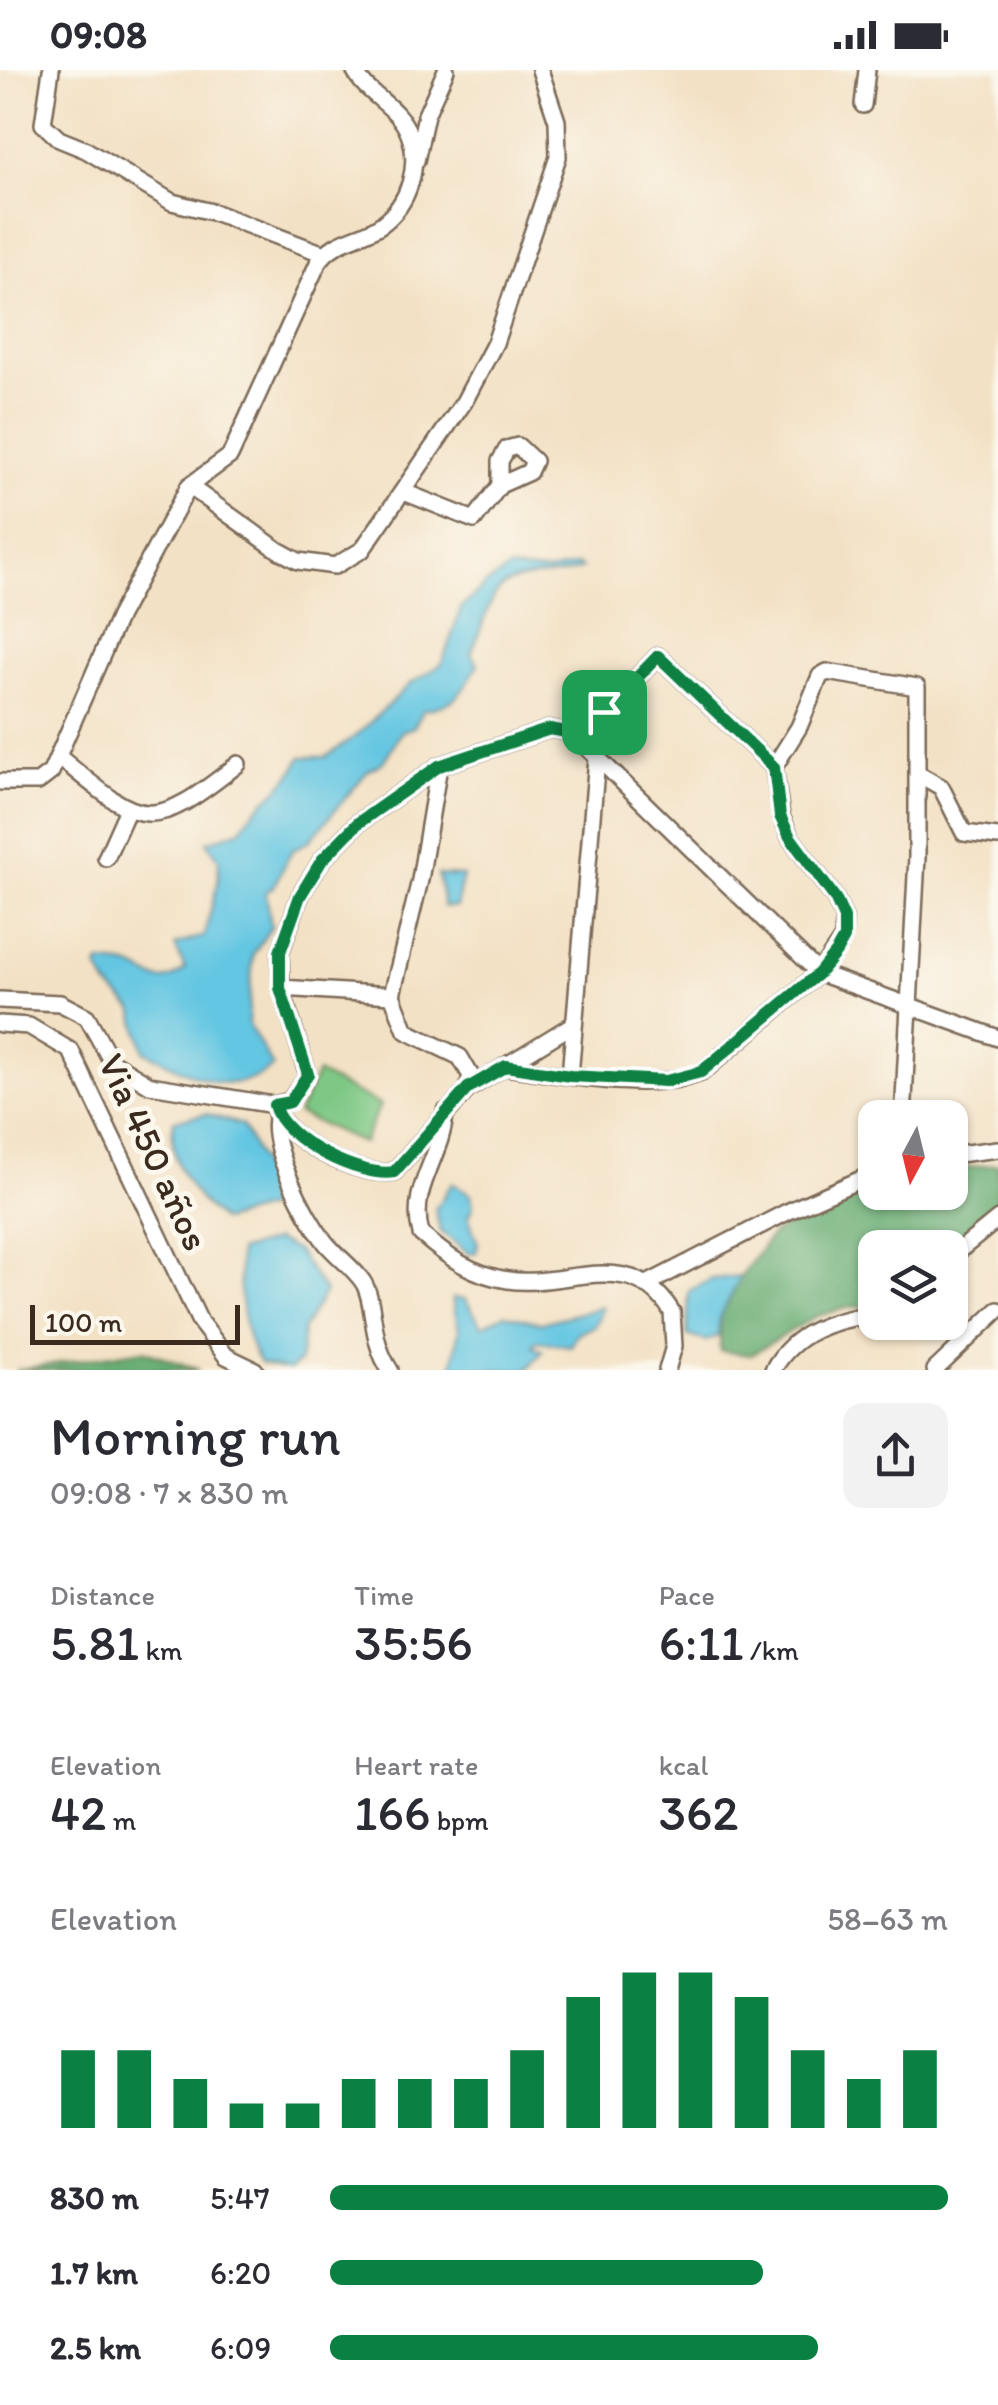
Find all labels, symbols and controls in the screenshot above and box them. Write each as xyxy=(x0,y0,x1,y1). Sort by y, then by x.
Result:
text: 09:08 xyxy=(50,12,147,58)
pin xyxy=(562,670,647,755)
icon: arrive xyxy=(577,685,632,740)
street label: Via 450 años xyxy=(88,1046,220,1258)
north arrow xyxy=(858,1100,968,1210)
map controls xyxy=(858,1100,968,1340)
button: layers xyxy=(858,1230,968,1340)
scale bar xyxy=(30,1300,240,1344)
text: 100 m xyxy=(45,1305,122,1339)
text: Morning run xyxy=(50,1403,341,1469)
button: share xyxy=(843,1403,948,1508)
text: 09:08 · 7 × 830 m xyxy=(50,1474,288,1512)
text: Distance xyxy=(50,1578,155,1612)
text: Time xyxy=(354,1578,414,1612)
text: Pace xyxy=(659,1578,715,1612)
text: 5.81 xyxy=(50,1612,139,1673)
text: 35:56 xyxy=(354,1612,473,1673)
text: 6:11 xyxy=(659,1612,744,1673)
text: km xyxy=(139,1633,182,1667)
text: /km xyxy=(744,1633,799,1667)
text: Elevation xyxy=(50,1748,161,1782)
text: Heart rate xyxy=(354,1748,478,1782)
text: kcal xyxy=(659,1748,708,1782)
text: 42 xyxy=(50,1782,106,1843)
text: 166 xyxy=(354,1782,430,1843)
text: 362 xyxy=(659,1782,739,1843)
text: m xyxy=(106,1803,136,1837)
text: bpm xyxy=(430,1803,489,1837)
text: Elevation xyxy=(50,1900,177,1938)
text: 58–63 m xyxy=(827,1900,948,1938)
text: 830 m xyxy=(50,2179,139,2217)
text: 5:47 xyxy=(210,2179,270,2217)
text: 1.7 km xyxy=(50,2254,138,2292)
text: 6:20 xyxy=(210,2254,271,2292)
text: 2.5 km xyxy=(50,2329,141,2367)
text: 6:09 xyxy=(210,2329,271,2367)

